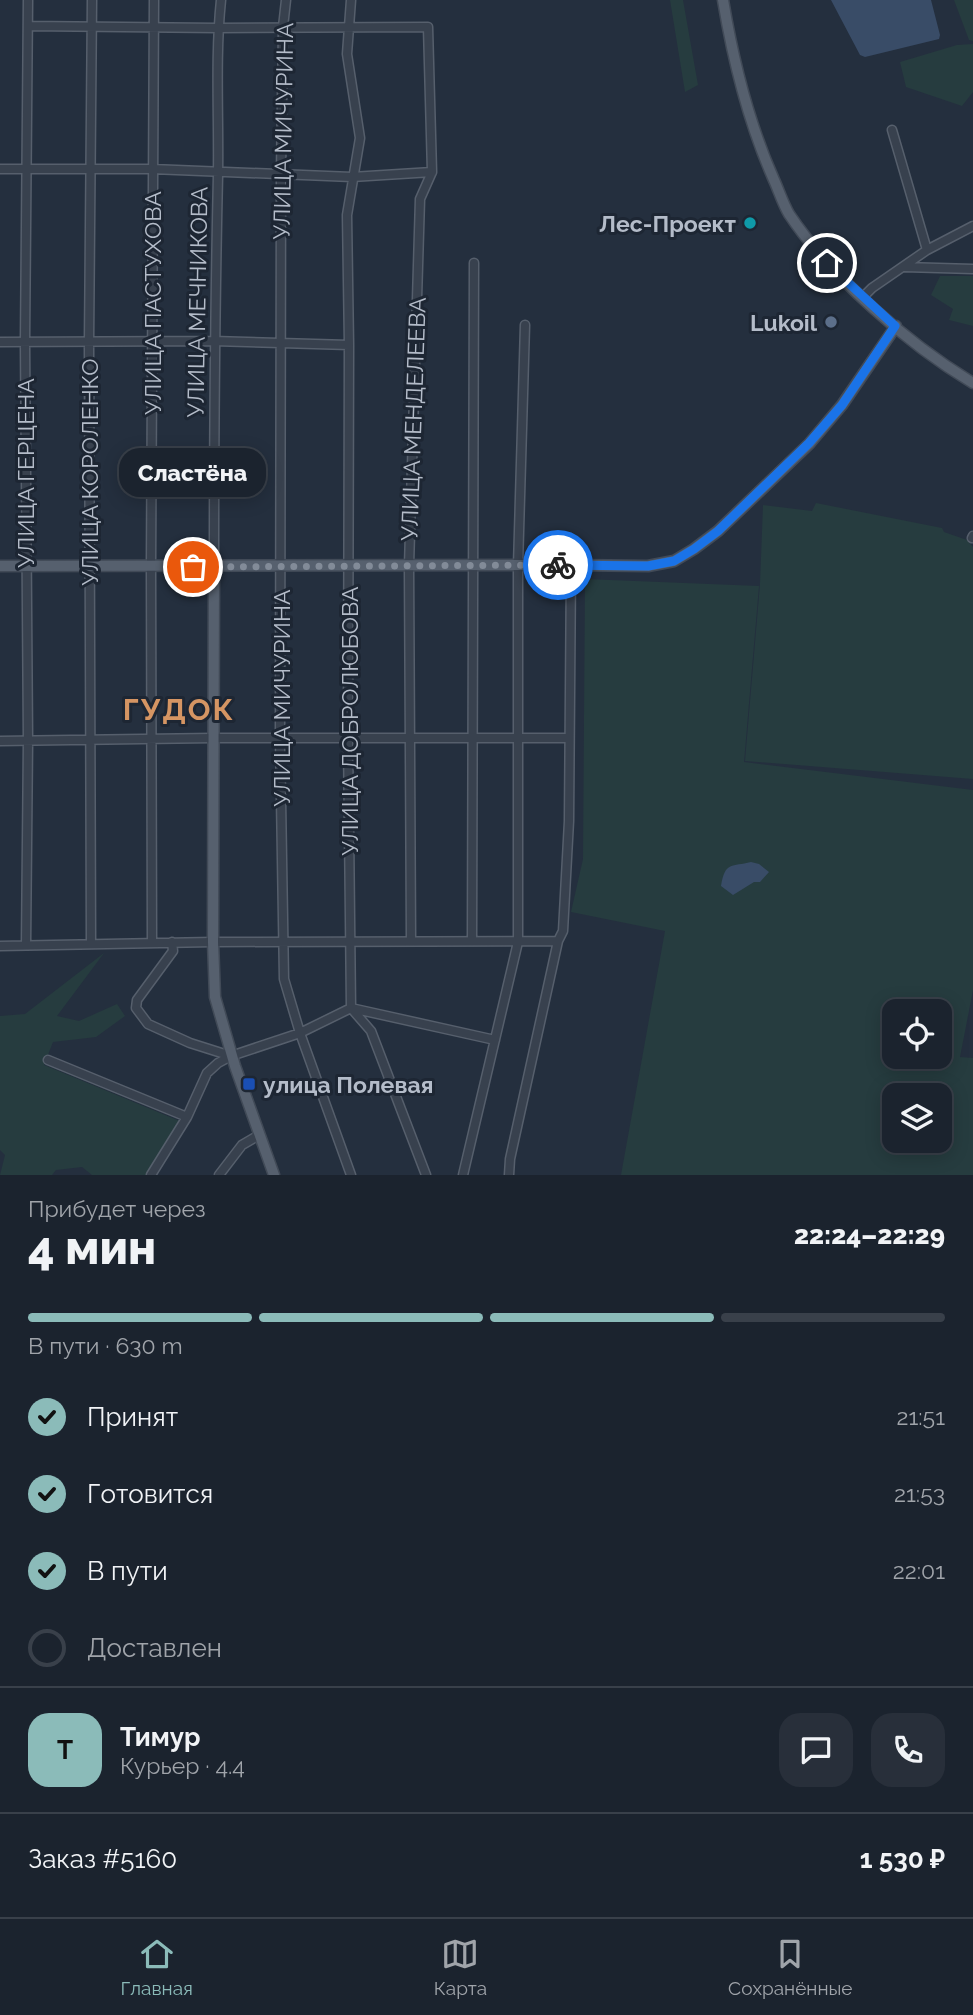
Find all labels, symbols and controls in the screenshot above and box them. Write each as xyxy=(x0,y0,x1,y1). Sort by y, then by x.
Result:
street label: УЛИЦА МИЧУРИНА xyxy=(268,22,298,240)
street label: УЛИЦА МЕЧНИКОВА xyxy=(181,186,213,418)
street label: УЛИЦА ПАСТУХОВА xyxy=(139,191,166,415)
place label: Лес-Проект xyxy=(599,210,737,237)
marker: Лес-Проект xyxy=(742,215,758,231)
pin xyxy=(797,233,857,293)
icon: home xyxy=(808,244,846,282)
street label: УЛИЦА МЕНДЕЛЕЕВА xyxy=(395,296,431,541)
place label: Lukoil xyxy=(750,309,818,336)
marker: Lukoil xyxy=(823,314,839,330)
street label: УЛИЦА КОРОЛЕНКО xyxy=(76,358,103,586)
street label: УЛИЦА ГЕРЦЕНА xyxy=(12,378,39,568)
callout: Сластёна xyxy=(120,448,266,497)
text: Сластёна xyxy=(138,459,247,486)
courier xyxy=(523,530,593,600)
pin xyxy=(163,537,223,597)
icon: bike xyxy=(539,546,577,584)
icon: bag xyxy=(174,548,212,586)
street label: УЛИЦА ДОБРОЛЮБОВА xyxy=(336,586,363,856)
street label: УЛИЦА МИЧУРИНА xyxy=(268,589,295,806)
district label: ГУДОК xyxy=(123,692,235,727)
map controls xyxy=(882,999,952,1153)
button: locate xyxy=(882,999,952,1069)
place label: улица Полевая xyxy=(263,1071,434,1098)
marker: улица Полевая xyxy=(241,1076,257,1092)
button: layers xyxy=(882,1083,952,1153)
text: Прибудет через xyxy=(28,1195,206,1222)
text: 22:24–22:29 xyxy=(794,1220,945,1250)
text: 4 мин xyxy=(28,1221,156,1275)
text: В пути · 630 m xyxy=(28,1332,183,1359)
icon: check xyxy=(28,1398,66,1436)
text: Принят xyxy=(87,1402,178,1432)
text: 21:51 xyxy=(896,1403,945,1430)
icon: check xyxy=(28,1475,66,1513)
text: Готовится xyxy=(87,1479,213,1509)
text: 21:53 xyxy=(894,1480,945,1507)
icon: check xyxy=(28,1552,66,1590)
text: В пути xyxy=(87,1556,168,1586)
text: 22:01 xyxy=(893,1557,945,1584)
text: Доставлен xyxy=(87,1633,222,1663)
button: chat xyxy=(779,1713,853,1787)
button: phone xyxy=(871,1713,945,1787)
text: Тимур xyxy=(120,1722,200,1752)
text: Т xyxy=(57,1735,73,1765)
text: Курьер · 4.4 xyxy=(120,1752,245,1779)
text: Заказ #5160 xyxy=(28,1844,177,1874)
text: 1 530 ₽ xyxy=(860,1844,945,1874)
tab: Главная xyxy=(120,1935,193,1999)
tab: Карта xyxy=(434,1935,487,1999)
tab: Сохранённые xyxy=(728,1935,853,1999)

